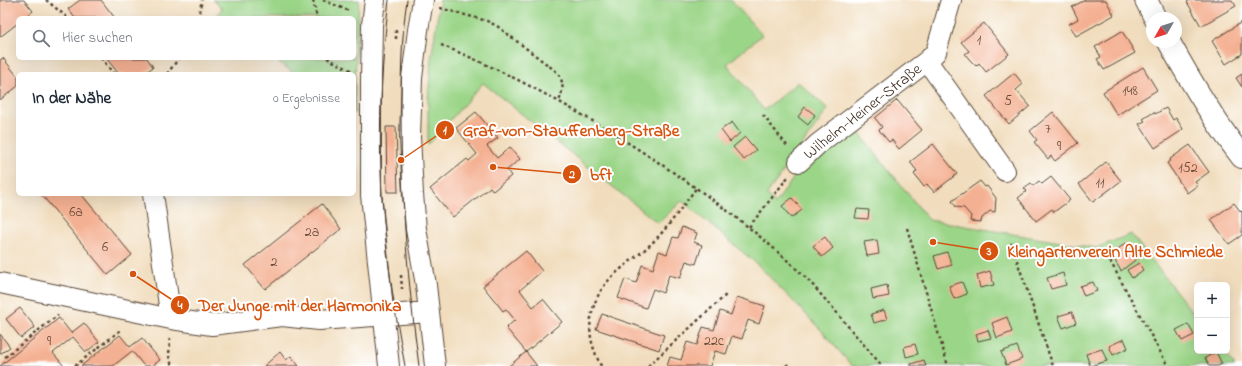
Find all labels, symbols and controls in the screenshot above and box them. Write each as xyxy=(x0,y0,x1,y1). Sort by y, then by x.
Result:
north arrow xyxy=(1146,12,1182,48)
search box xyxy=(16,16,356,60)
icon: search xyxy=(30,27,52,49)
text: Hier suchen xyxy=(62,27,133,49)
house number: 1 xyxy=(977,30,982,51)
street label: Wilhelm-Heiner-Straße xyxy=(799,57,928,166)
house number: 148 xyxy=(1122,81,1138,102)
text: In der Nähe xyxy=(32,86,111,111)
text: 0 Ergebnisse xyxy=(273,89,340,108)
house number: 5 xyxy=(1004,91,1012,112)
callout: Graf-von-Stauffenberg-Straße xyxy=(435,115,688,144)
text: Graf-von-Stauffenberg-Straße xyxy=(463,119,681,146)
house number: 7 xyxy=(1045,119,1051,140)
text: 1 xyxy=(443,122,447,140)
house number: 9 xyxy=(1057,136,1062,157)
house number: 152 xyxy=(1178,158,1198,179)
callout: bft xyxy=(562,159,619,188)
text: bft xyxy=(590,163,612,188)
text: 2 xyxy=(568,166,575,184)
house number: 11 xyxy=(1096,173,1105,194)
house number: 6a xyxy=(69,202,83,223)
house number: 2a xyxy=(305,222,319,243)
callout: Kleingartenverein Alte Schmiede xyxy=(979,236,1231,265)
house number: 6 xyxy=(102,237,108,258)
text: Kleingartenverein Alte Schmiede xyxy=(1007,240,1224,267)
text: 3 xyxy=(986,243,992,261)
house number: 2 xyxy=(271,252,278,273)
map controls xyxy=(1194,282,1230,354)
button: + xyxy=(1194,282,1230,318)
callout: Der Junge mit der Harmonika xyxy=(170,290,409,319)
text: Der Junge mit der Harmonika xyxy=(198,294,401,321)
text: 4 xyxy=(177,297,183,315)
button: − xyxy=(1194,318,1230,354)
house number: 9 xyxy=(47,331,52,352)
house number: 22c xyxy=(704,331,725,352)

